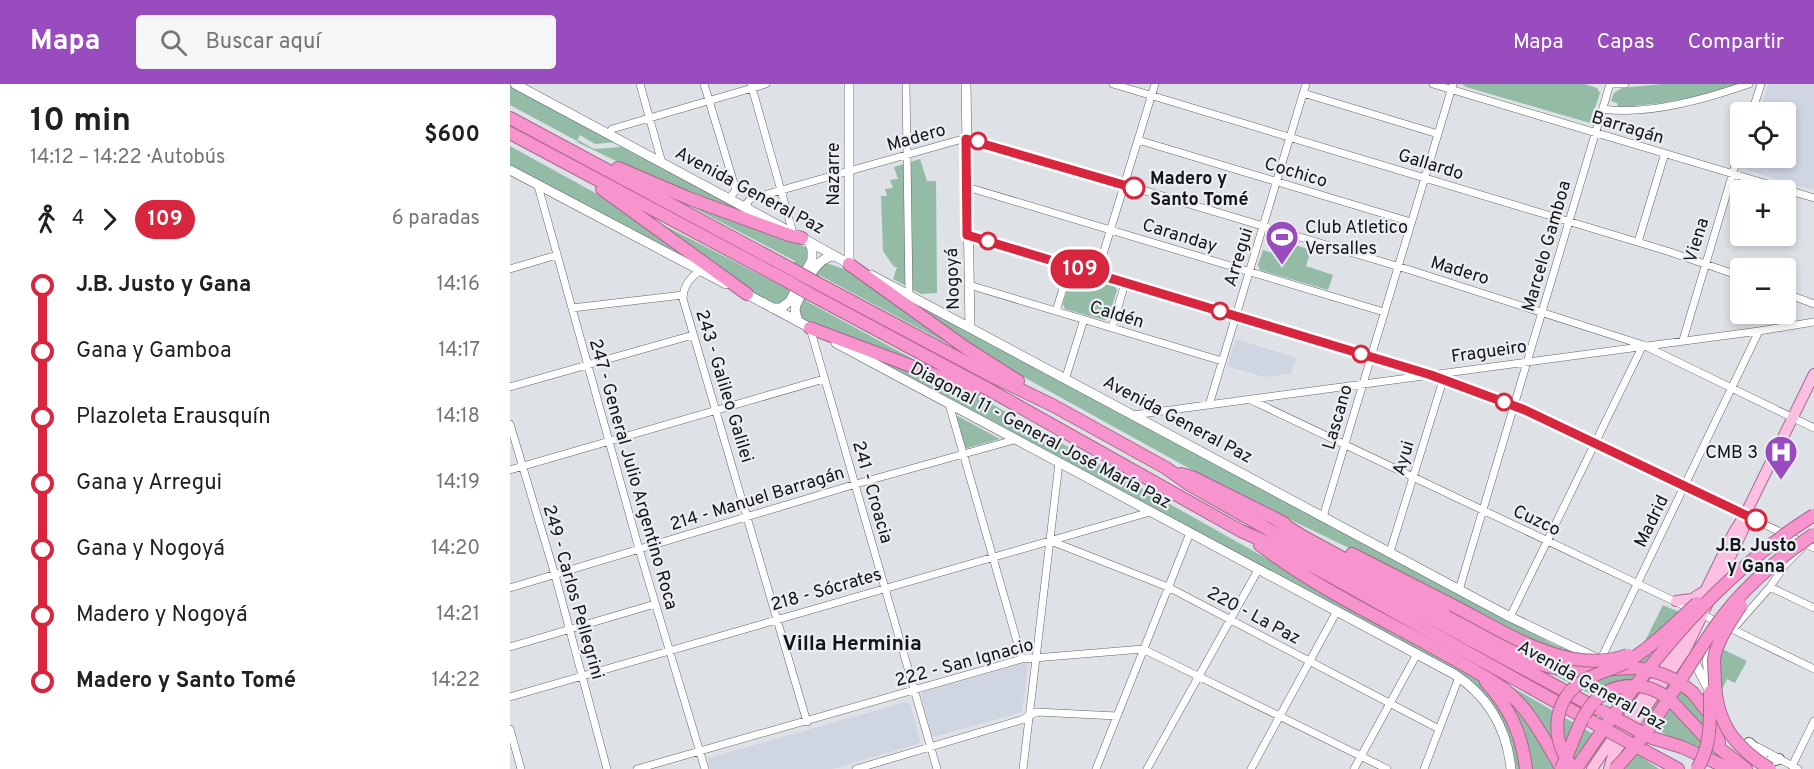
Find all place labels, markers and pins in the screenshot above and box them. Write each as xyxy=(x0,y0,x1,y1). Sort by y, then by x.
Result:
unlabelled marker xyxy=(969,132,987,150)
place label: Madero y Santo Tomé xyxy=(1150,168,1248,212)
marker: Madero y Santo Tomé xyxy=(1123,177,1145,199)
place label: Club Atletico Versalles xyxy=(1305,217,1408,261)
sports icon: Club Atletico Versalles xyxy=(1264,219,1300,266)
unlabelled marker xyxy=(979,232,997,250)
unlabelled marker xyxy=(1211,302,1229,320)
unlabelled marker xyxy=(1352,345,1370,363)
unlabelled marker xyxy=(1495,393,1513,411)
hospital icon: CMB 3 xyxy=(1763,434,1799,481)
place label: CMB 3 xyxy=(1705,442,1758,465)
marker: J.B. Justo y Gana xyxy=(1745,509,1767,531)
place label: J.B. Justo y Gana xyxy=(1715,535,1797,579)

